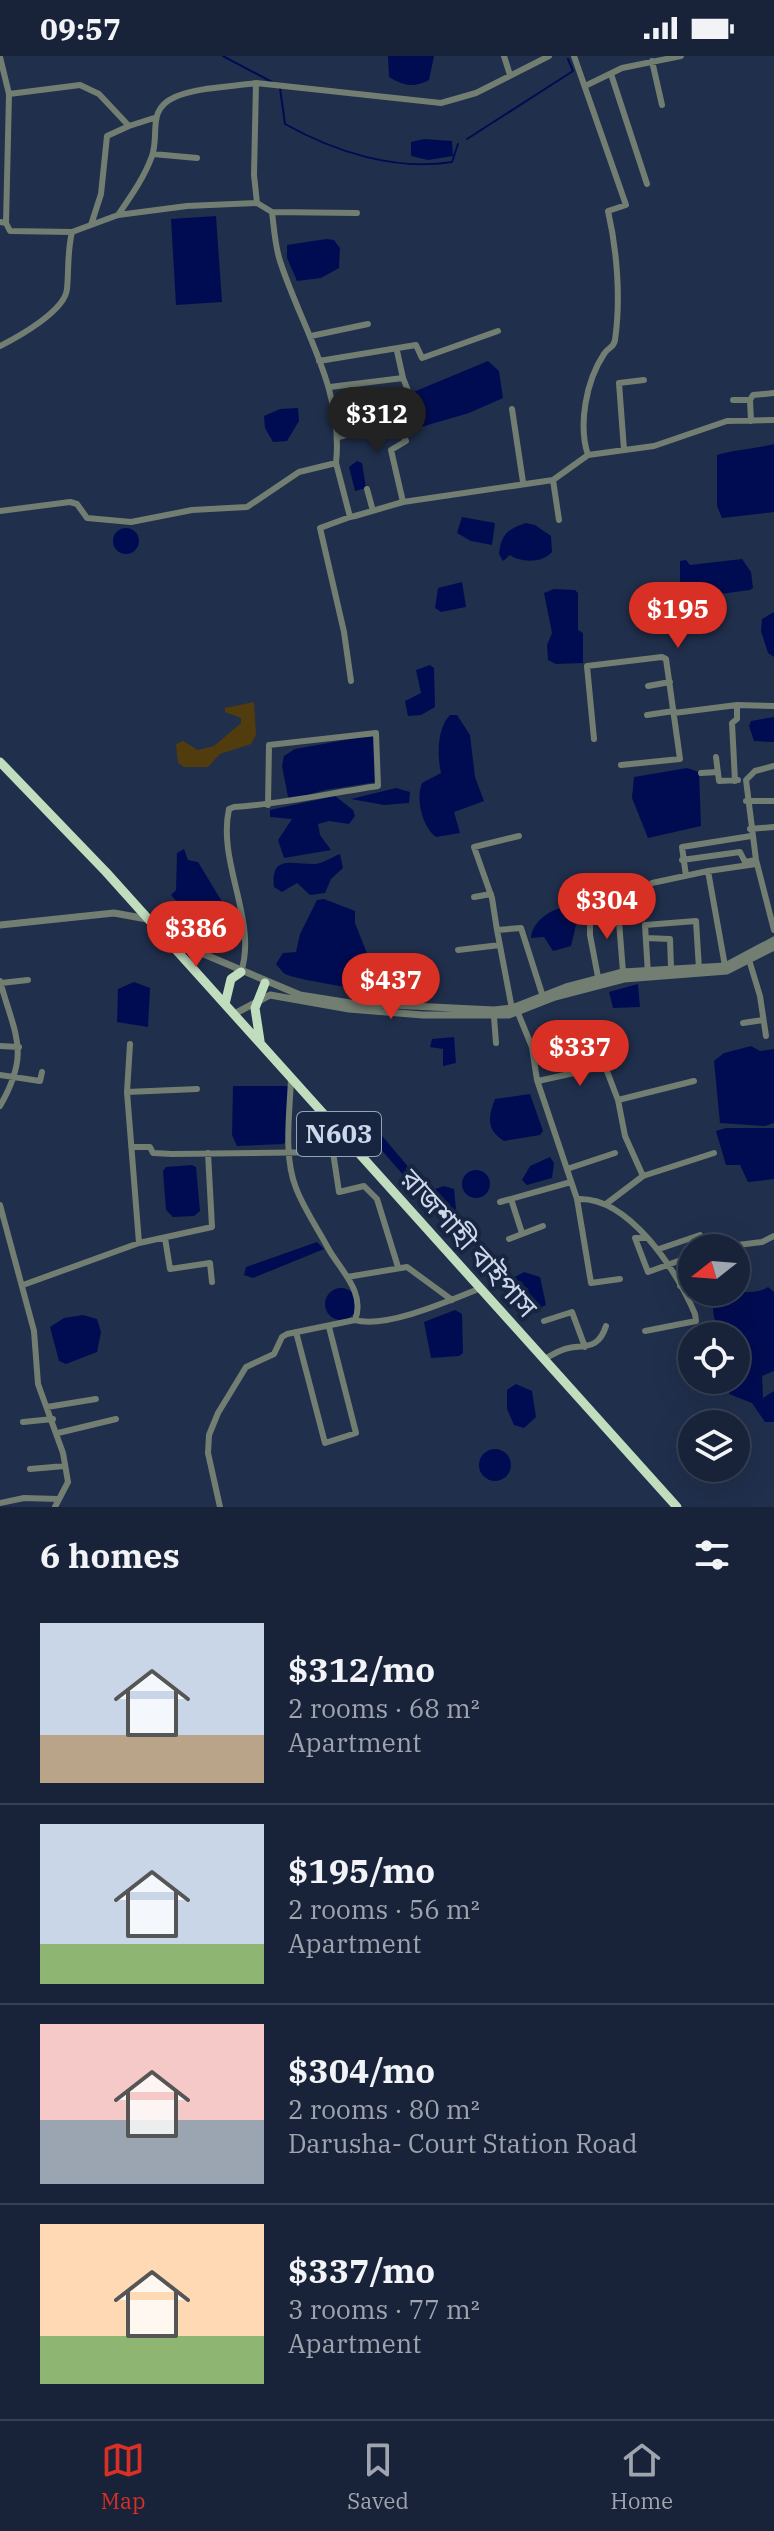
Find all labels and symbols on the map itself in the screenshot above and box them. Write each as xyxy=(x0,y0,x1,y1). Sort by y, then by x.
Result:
pin: $312 xyxy=(330,387,424,455)
pin: $195 xyxy=(631,582,725,650)
pin: $304 xyxy=(560,873,654,941)
pin: $386 xyxy=(149,901,243,969)
pin: $437 xyxy=(344,953,438,1021)
pin: $337 xyxy=(533,1020,627,1088)
road number: N603 xyxy=(297,1112,381,1156)
street label: রাজশাহী বাইপাস xyxy=(392,1160,546,1325)
north arrow xyxy=(678,1234,750,1306)

